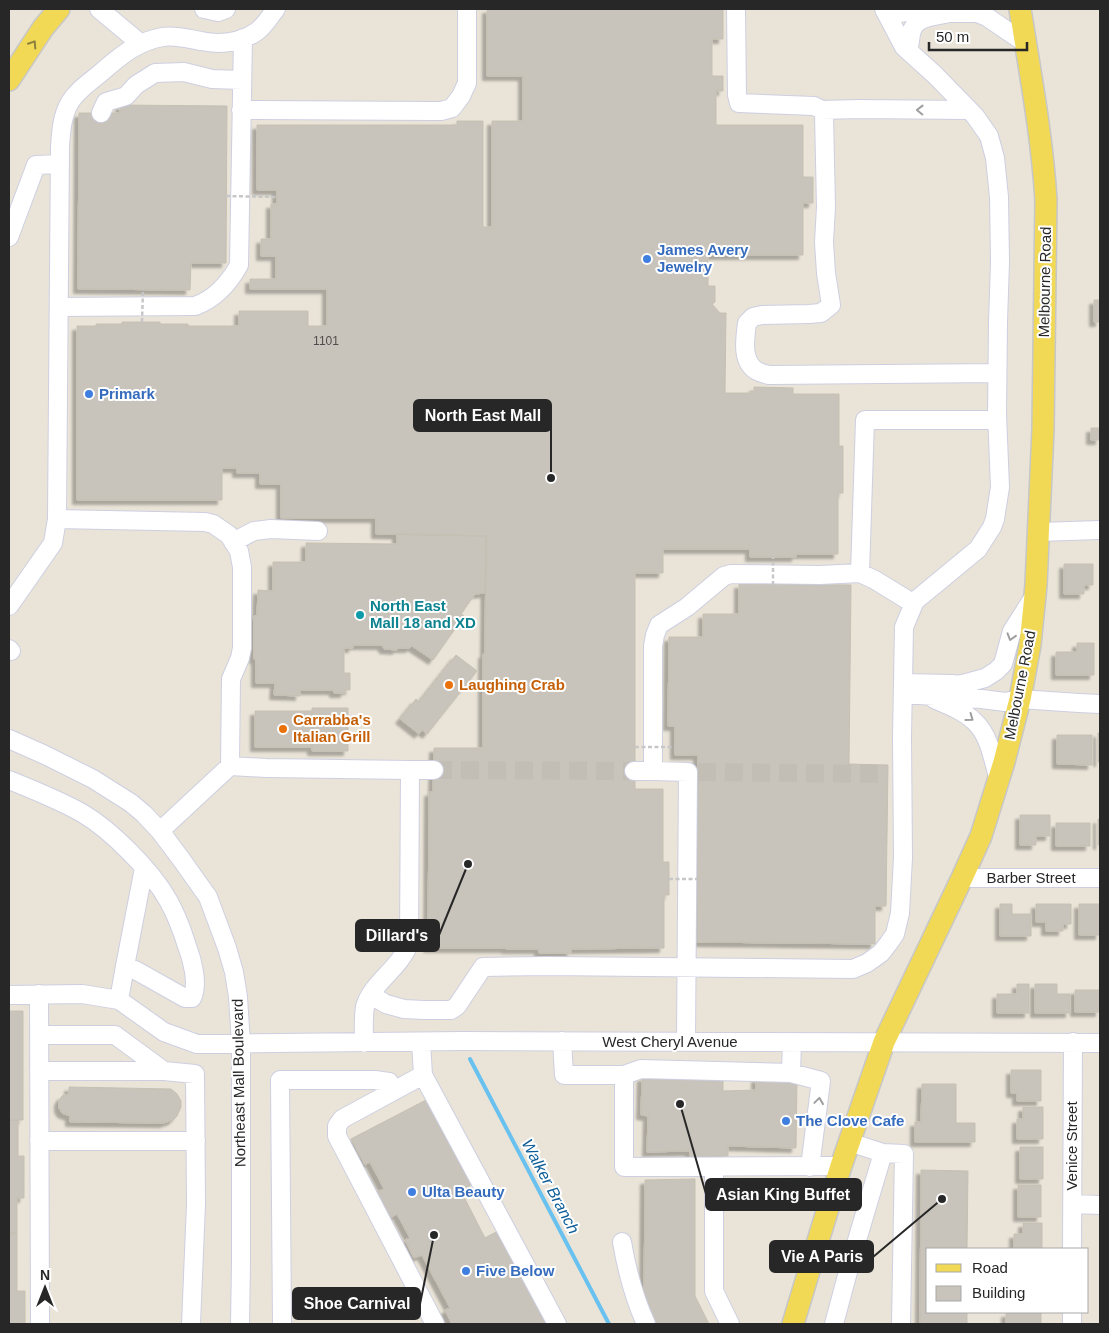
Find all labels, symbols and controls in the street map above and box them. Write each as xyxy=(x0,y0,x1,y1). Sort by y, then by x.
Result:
scale bar xyxy=(929,20,1026,52)
text: 50 m xyxy=(936,28,969,45)
one-way arrow xyxy=(26,40,36,49)
one-way arrow xyxy=(916,104,924,115)
street label: Melbourne Road xyxy=(1035,226,1054,338)
place label: James Avery Jewelry xyxy=(657,241,749,275)
marker: James Avery Jewelry xyxy=(641,253,653,265)
house number: 1101 xyxy=(313,334,339,348)
place label: Primark xyxy=(99,385,156,402)
marker: Primark xyxy=(83,388,95,400)
callout: North East Mall xyxy=(414,400,551,431)
text: North East Mall xyxy=(425,407,541,424)
place label: North East Mall 18 and XD xyxy=(370,597,476,631)
marker: North East Mall 18 and XD xyxy=(354,609,366,621)
street label: Melbourne Road xyxy=(1001,629,1038,741)
one-way arrow xyxy=(1006,632,1016,640)
place label: Laughing Crab xyxy=(459,676,565,693)
marker: Laughing Crab xyxy=(443,679,455,691)
place label: Carrabba's Italian Grill xyxy=(293,711,371,745)
one-way arrow xyxy=(964,712,974,721)
marker: Carrabba's Italian Grill xyxy=(277,723,289,735)
street label: Barber Street xyxy=(986,869,1076,886)
callout: Dillard's xyxy=(356,920,439,951)
text: Dillard's xyxy=(366,927,428,944)
street label: Northeast Mall Boulevard xyxy=(229,999,248,1167)
street label: West Cheryl Avenue xyxy=(602,1033,738,1050)
one-way arrow xyxy=(813,1097,824,1105)
street label: Venice Street xyxy=(1063,1101,1080,1191)
place label: The Clove Cafe xyxy=(796,1112,904,1129)
marker: The Clove Cafe xyxy=(780,1115,792,1127)
water label: Walker Branch xyxy=(518,1136,583,1237)
callout: Asian King Buffet xyxy=(706,1179,861,1210)
place label: Ulta Beauty xyxy=(422,1183,505,1200)
marker: Ulta Beauty xyxy=(406,1186,418,1198)
text: Asian King Buffet xyxy=(716,1186,851,1203)
callout: Vie A Paris xyxy=(770,1241,873,1272)
text: Vie A Paris xyxy=(781,1248,863,1265)
legend xyxy=(926,1248,1089,1313)
text: Road xyxy=(972,1259,1008,1276)
place label: Five Below xyxy=(476,1262,555,1279)
north arrow xyxy=(20,1263,70,1313)
marker: Five Below xyxy=(460,1265,472,1277)
text: N xyxy=(40,1267,50,1283)
text: Building xyxy=(972,1284,1025,1301)
callout: Shoe Carnival xyxy=(293,1288,420,1319)
text: Shoe Carnival xyxy=(304,1295,410,1312)

